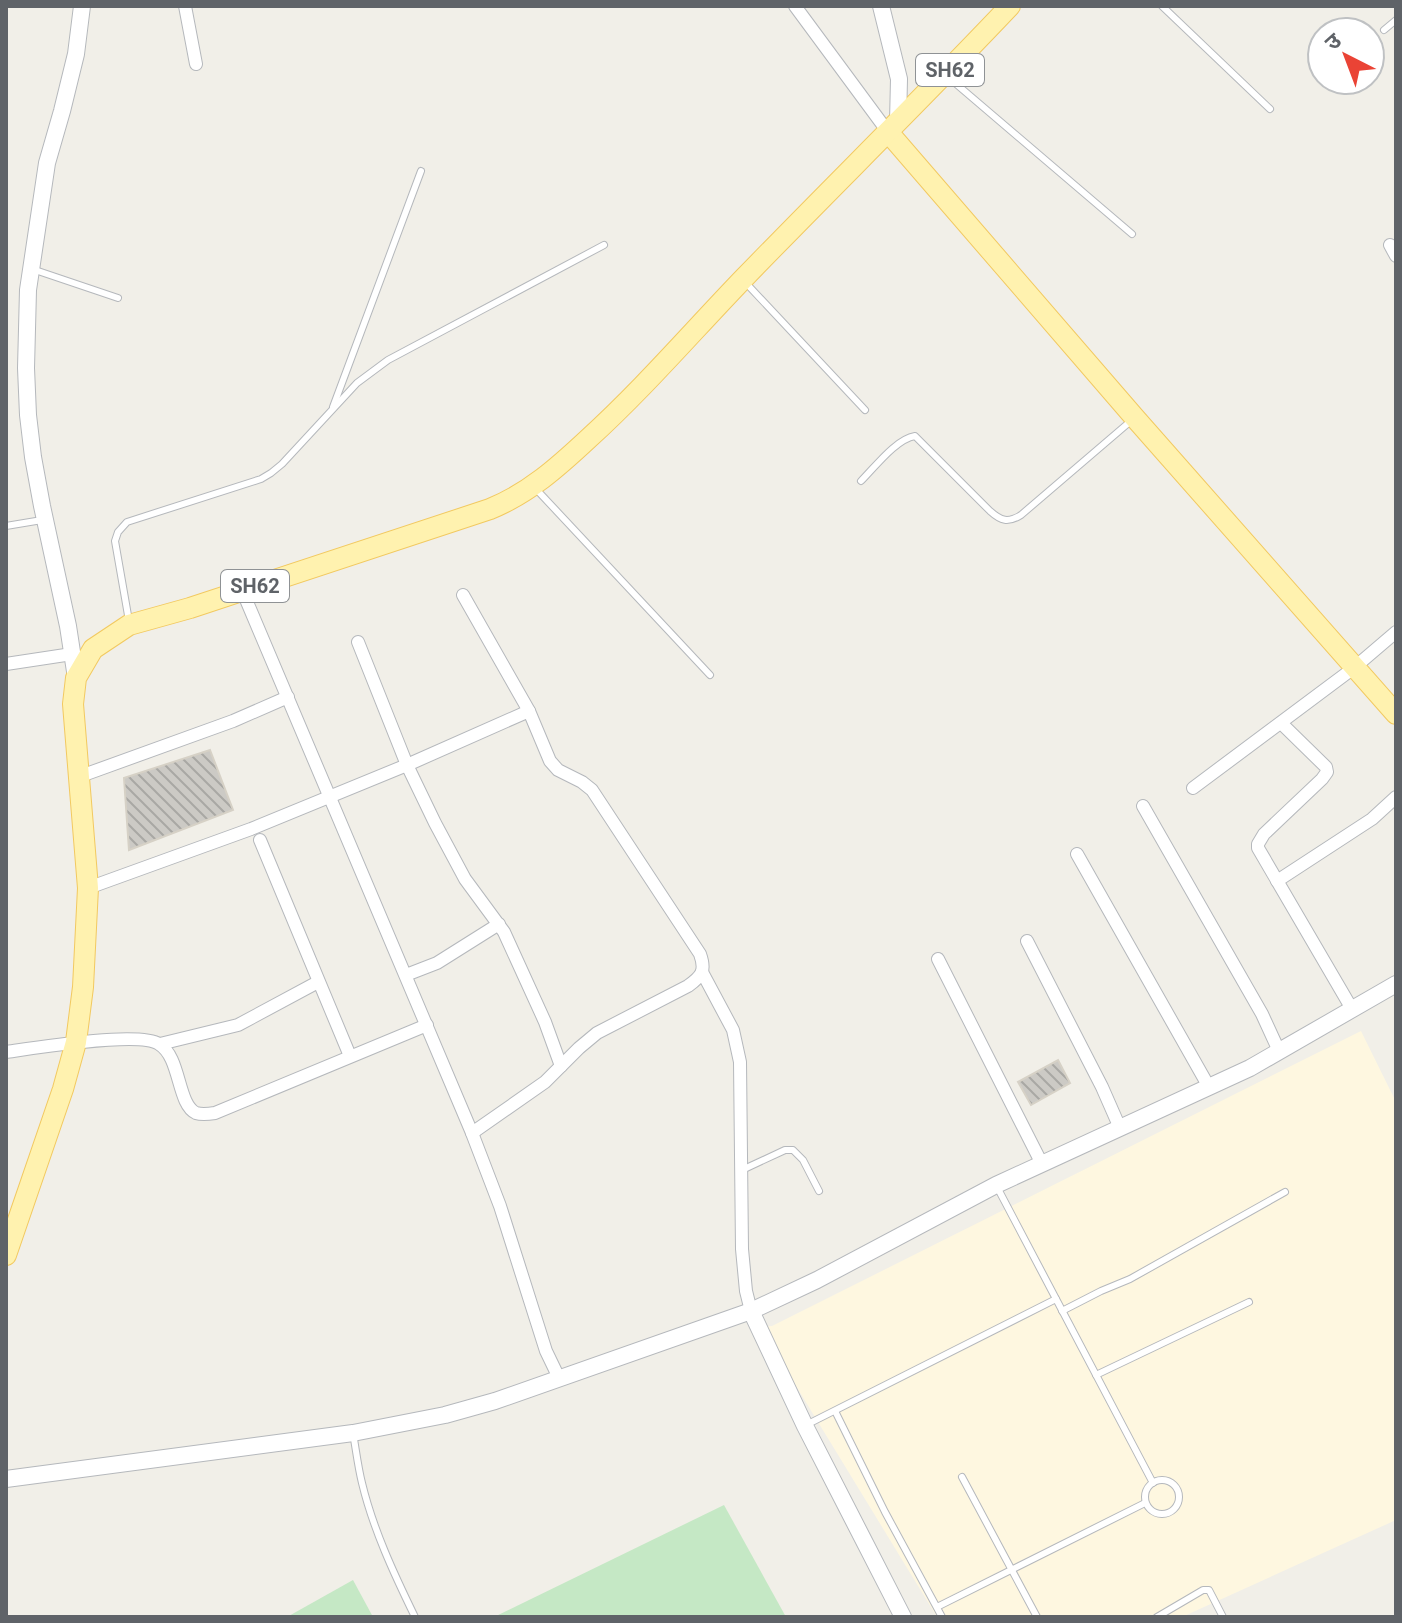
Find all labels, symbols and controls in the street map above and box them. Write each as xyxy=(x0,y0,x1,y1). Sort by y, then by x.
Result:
north arrow xyxy=(1306,16,1386,96)
text: उ xyxy=(1320,27,1347,55)
road number: SH62 xyxy=(916,54,984,86)
road number: SH62 xyxy=(221,570,289,602)

